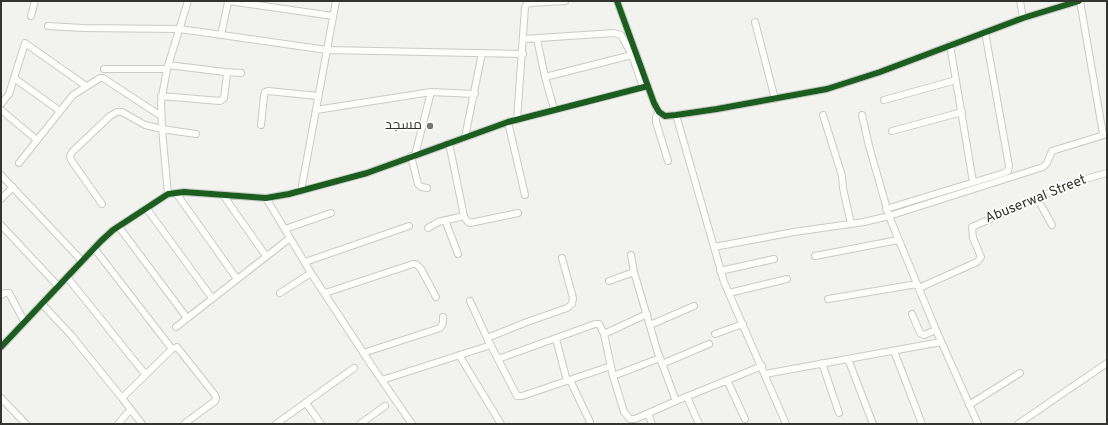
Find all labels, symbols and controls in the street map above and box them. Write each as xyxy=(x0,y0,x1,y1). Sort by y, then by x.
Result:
place label: مسجد xyxy=(385,118,422,134)
marker: مسجد xyxy=(425,121,435,131)
street label: Abuserwal Street xyxy=(983,172,1089,228)

